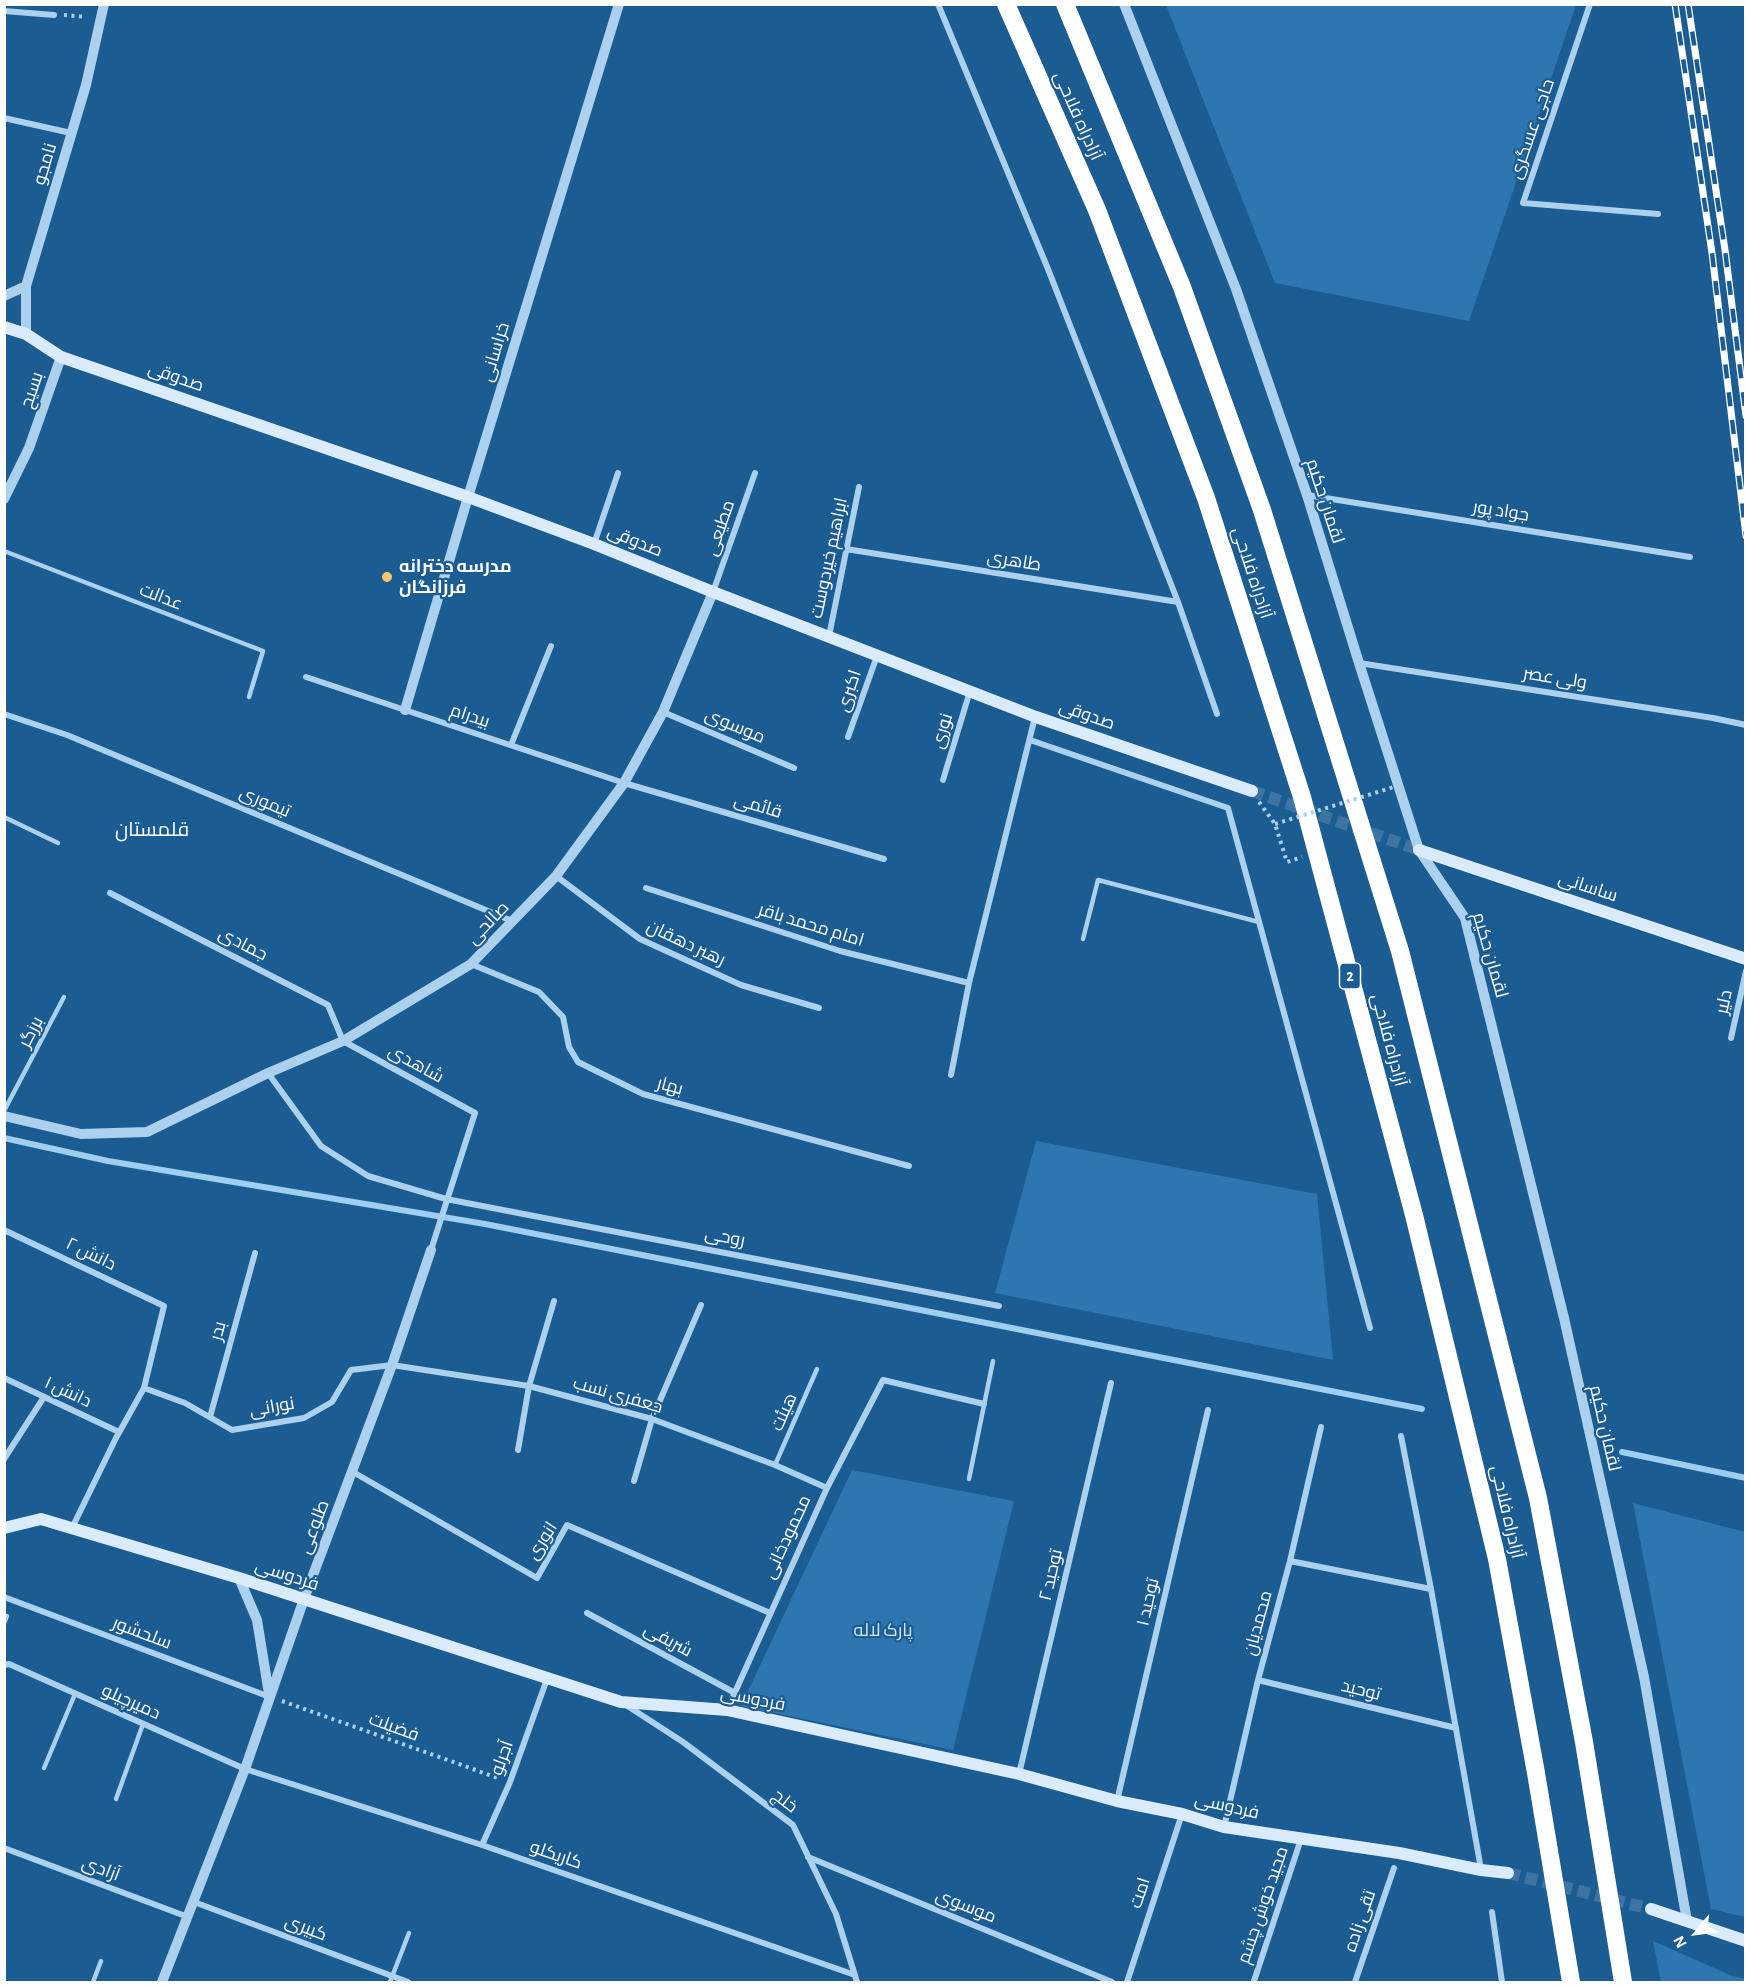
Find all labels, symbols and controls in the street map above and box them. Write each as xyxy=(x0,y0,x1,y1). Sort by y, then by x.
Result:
street label: آزادراه فلاحی xyxy=(1049,68,1107,164)
street label: حاجی عسگری xyxy=(1505,76,1559,182)
street label: نامجو xyxy=(28,140,62,188)
street label: خراسانی xyxy=(476,320,514,384)
street label: صدوقی xyxy=(145,357,207,397)
street label: بسیح xyxy=(16,369,48,411)
street label: لقمان حکیم xyxy=(1301,456,1349,546)
street label: ابراهیم خیردوست xyxy=(806,496,852,620)
street label: جواد پور xyxy=(1471,496,1531,526)
street label: مطیعی xyxy=(700,497,740,559)
street label: صدوقی xyxy=(604,520,666,562)
street label: آزادراه فلاحی xyxy=(1227,524,1277,622)
street label: طاهری xyxy=(985,546,1043,576)
place label: مدرسه دخترانه فرزانگان xyxy=(399,556,512,598)
marker: مدرسه دخترانه فرزانگان xyxy=(380,570,394,584)
street label: عدالت xyxy=(136,579,186,615)
street label: ولی عصر xyxy=(1521,662,1589,694)
street label: اکبری xyxy=(832,667,866,715)
street label: صدوقی xyxy=(1056,695,1118,735)
street label: بیدرام xyxy=(447,699,493,733)
street label: موسوی xyxy=(702,704,768,748)
street label: نوری xyxy=(926,711,958,751)
street label: تیموری xyxy=(236,782,294,822)
street label: قائمی xyxy=(731,789,785,823)
district label: قلمستان xyxy=(115,818,189,842)
street label: ساسانی xyxy=(1556,867,1620,907)
street label: صالحی xyxy=(462,897,514,949)
street label: امام محمد باقر xyxy=(755,899,867,951)
street label: لقمان حکیم xyxy=(1468,910,1512,1000)
street label: رهبر دهقان xyxy=(643,915,729,971)
street label: جمادی xyxy=(215,923,271,965)
road number: 2 xyxy=(1340,963,1360,989)
street label: دلیر xyxy=(1711,988,1737,1016)
street label: آزادراه فلاحی xyxy=(1366,991,1412,1089)
street label: برزگر xyxy=(14,1013,48,1051)
street label: شاهدی xyxy=(384,1040,448,1088)
street label: بهار xyxy=(654,1072,686,1100)
street label: روحی xyxy=(703,1223,747,1251)
street label: دانش ۲ xyxy=(62,1233,120,1275)
street label: بدر xyxy=(205,1319,231,1343)
street label: دانش ۱ xyxy=(41,1372,95,1412)
street label: جعفری نسب xyxy=(571,1372,665,1418)
street label: لقمان حکیم xyxy=(1585,1383,1625,1473)
street label: هیئت xyxy=(766,1390,802,1434)
street label: نورانی xyxy=(248,1392,296,1422)
street label: آزادراه فلاحی xyxy=(1486,1463,1528,1561)
street label: محمودخانی xyxy=(758,1492,816,1582)
street label: طلوعی xyxy=(294,1497,334,1557)
street label: انوری xyxy=(522,1518,562,1564)
street label: توحید ۲ xyxy=(1035,1547,1067,1603)
street label: فردوسی xyxy=(252,1555,322,1595)
street label: توحید ۱ xyxy=(1132,1576,1164,1628)
street label: محمدیان xyxy=(1239,1588,1277,1658)
street label: سلحشور xyxy=(109,1612,175,1654)
street label: شریفی xyxy=(640,1618,696,1662)
park label: پارک لاله xyxy=(854,1620,912,1642)
street label: توحید xyxy=(1339,1675,1383,1705)
street label: دمیرچیلو xyxy=(98,1679,164,1725)
street label: فردوسی xyxy=(719,1682,787,1716)
street label: فضیلت xyxy=(366,1708,422,1746)
street label: آجرلو xyxy=(486,1738,518,1778)
street label: خلج xyxy=(768,1784,802,1818)
street label: فردوسی xyxy=(1193,1788,1261,1824)
street label: کاریکلو xyxy=(527,1836,585,1874)
street label: مجید خوش چشم xyxy=(1233,1843,1293,1967)
street label: آزادی xyxy=(79,1852,123,1886)
street label: امت xyxy=(1125,1875,1155,1911)
street label: موسوی xyxy=(933,1884,999,1928)
street label: تقی زاده xyxy=(1339,1887,1381,1955)
north arrow xyxy=(1666,1903,1726,1963)
street label: کبیری xyxy=(282,1910,330,1946)
text: N xyxy=(1671,1933,1690,1950)

